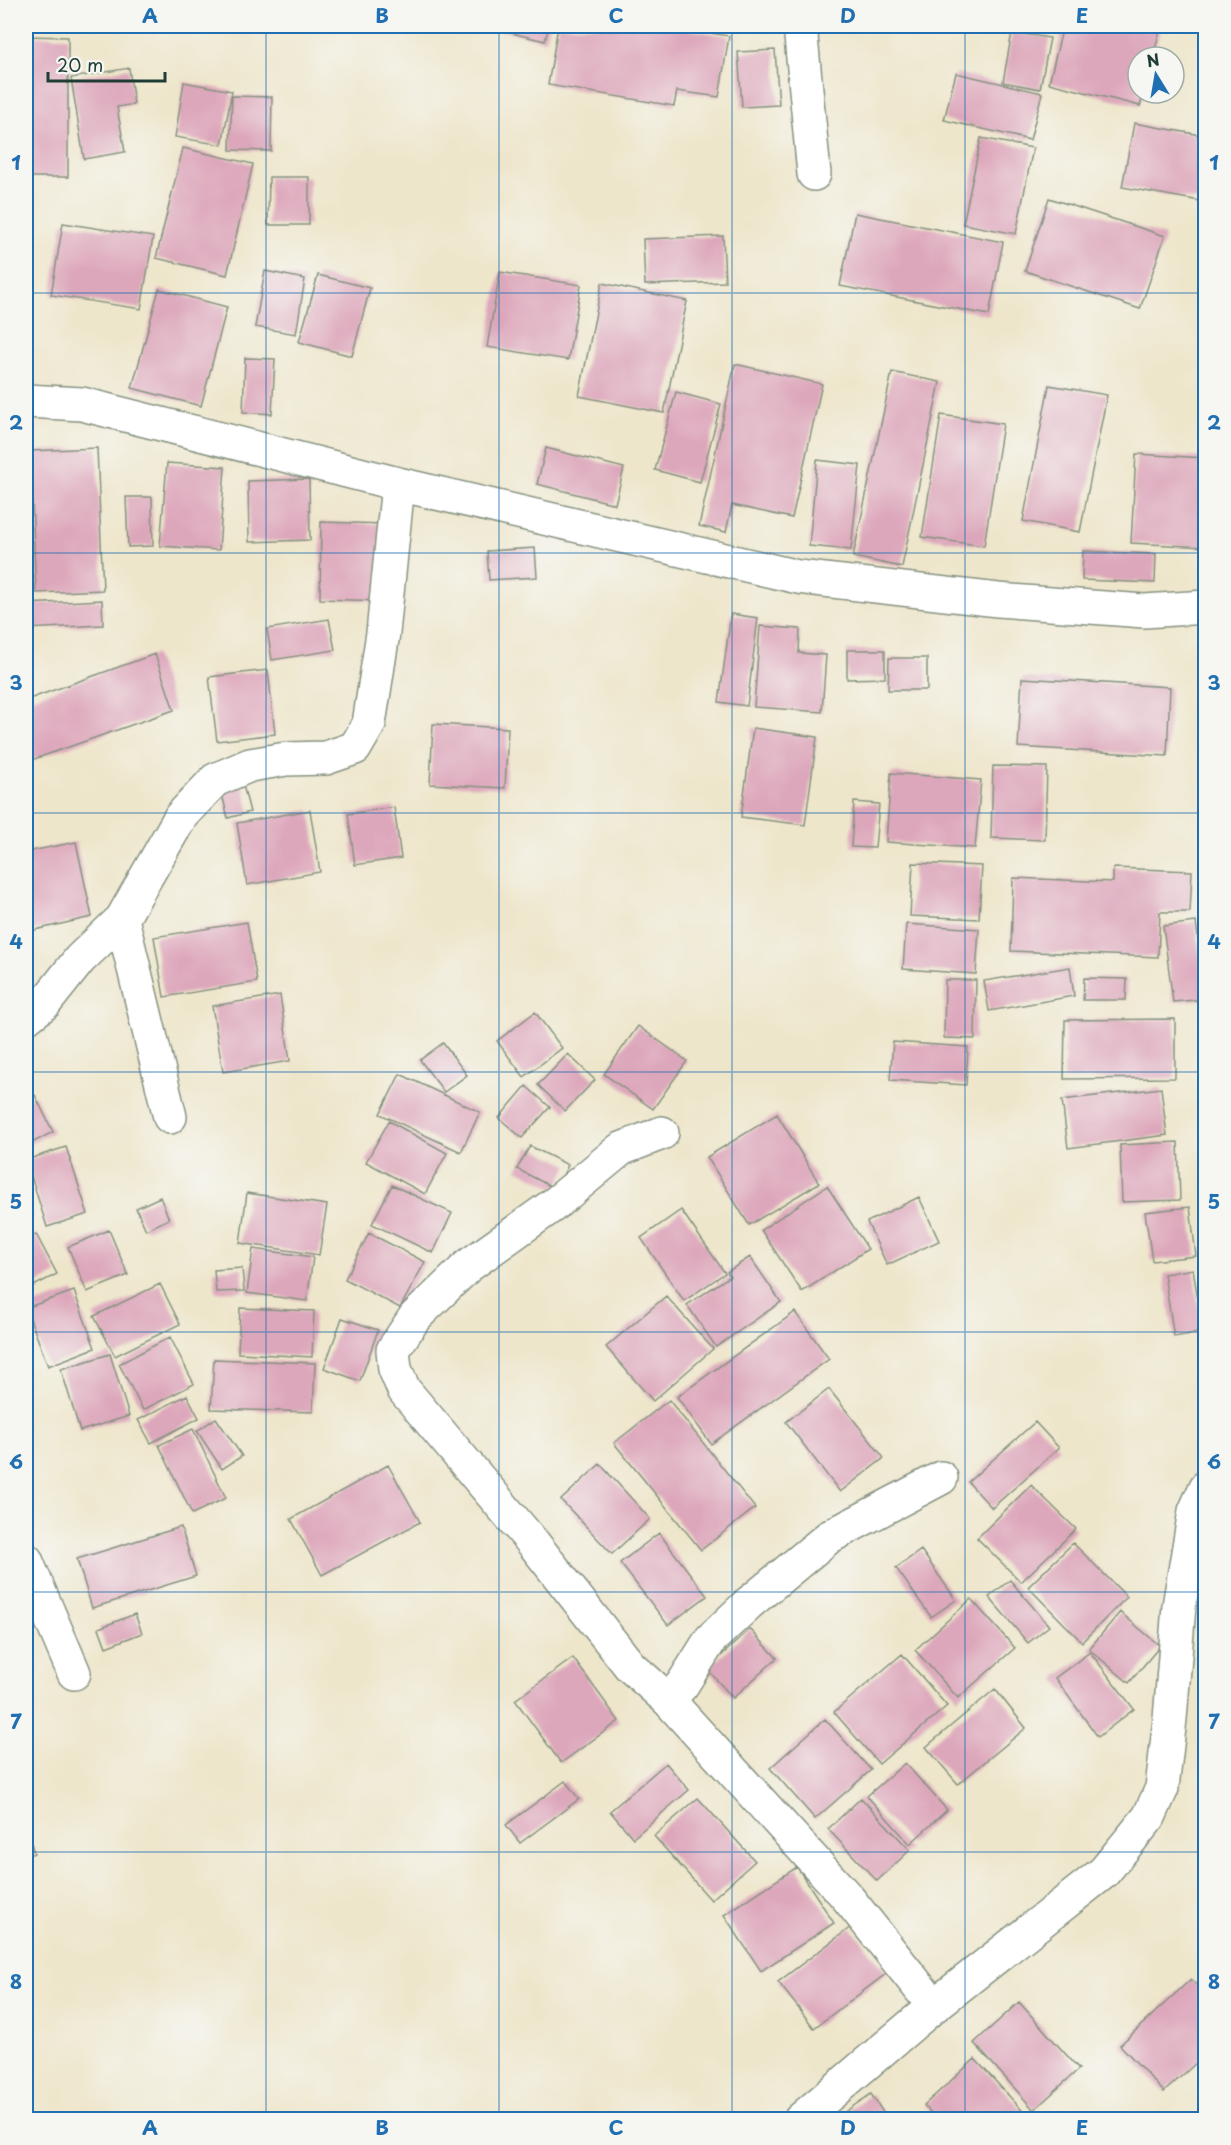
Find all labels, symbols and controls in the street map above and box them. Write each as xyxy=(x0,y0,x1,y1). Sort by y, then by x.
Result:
text: A xyxy=(142,0,158,30)
text: B xyxy=(375,0,389,30)
text: C xyxy=(608,0,624,30)
text: D xyxy=(840,0,856,30)
text: E xyxy=(1076,0,1088,30)
scale bar xyxy=(48,45,165,83)
north arrow xyxy=(1126,45,1186,105)
text: N xyxy=(1144,46,1161,72)
text: 20 m xyxy=(57,51,103,78)
text: 1 xyxy=(11,147,21,177)
text: 1 xyxy=(1209,147,1219,177)
text: 2 xyxy=(9,407,23,437)
text: 2 xyxy=(1207,407,1221,437)
text: 3 xyxy=(9,667,23,697)
text: 3 xyxy=(1207,667,1221,697)
text: 4 xyxy=(9,926,23,956)
text: 4 xyxy=(1207,926,1221,956)
text: 5 xyxy=(10,1186,22,1216)
text: 5 xyxy=(1208,1186,1220,1216)
text: 6 xyxy=(9,1446,23,1476)
text: 6 xyxy=(1207,1446,1221,1476)
text: 7 xyxy=(10,1706,22,1736)
text: 7 xyxy=(1208,1706,1220,1736)
text: 8 xyxy=(10,1966,22,1996)
text: 8 xyxy=(1208,1966,1220,1996)
text: A xyxy=(142,2112,158,2142)
text: B xyxy=(375,2112,389,2142)
text: C xyxy=(608,2112,624,2142)
text: D xyxy=(840,2112,856,2142)
text: E xyxy=(1076,2112,1088,2142)

